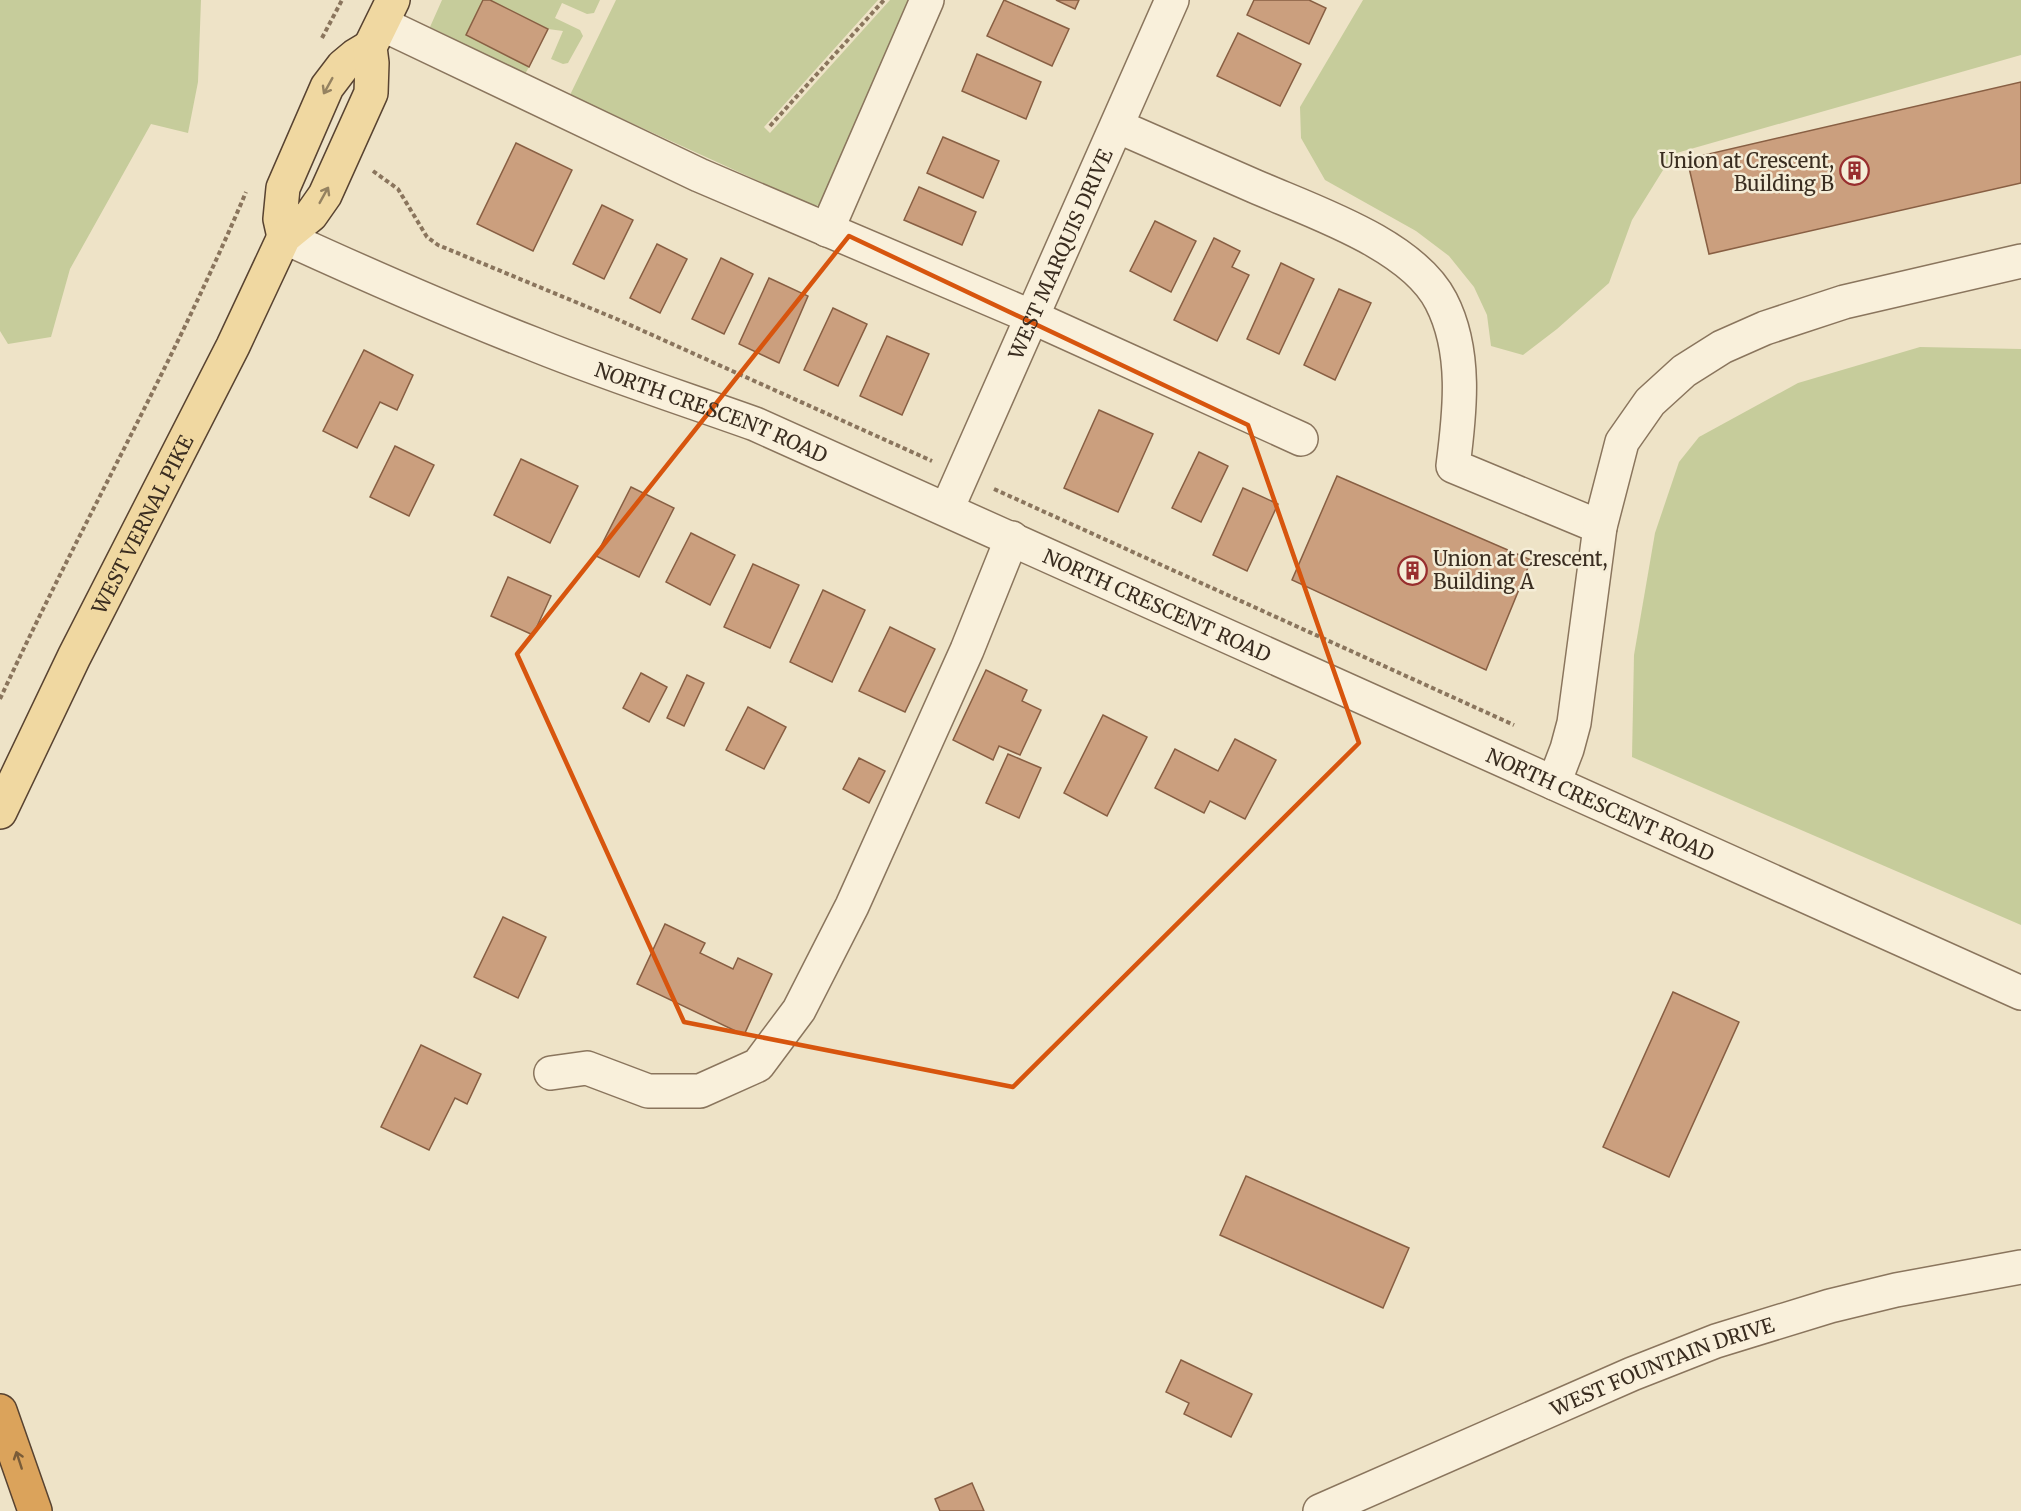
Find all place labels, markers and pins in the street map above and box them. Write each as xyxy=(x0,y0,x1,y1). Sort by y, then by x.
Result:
place label: Union at Crescent, Building B xyxy=(1659,148,1834,196)
building icon: Union at Crescent, Building B xyxy=(1839,155,1871,187)
place label: Union at Crescent, Building A xyxy=(1433,546,1608,594)
building icon: Union at Crescent, Building A xyxy=(1396,554,1428,586)

